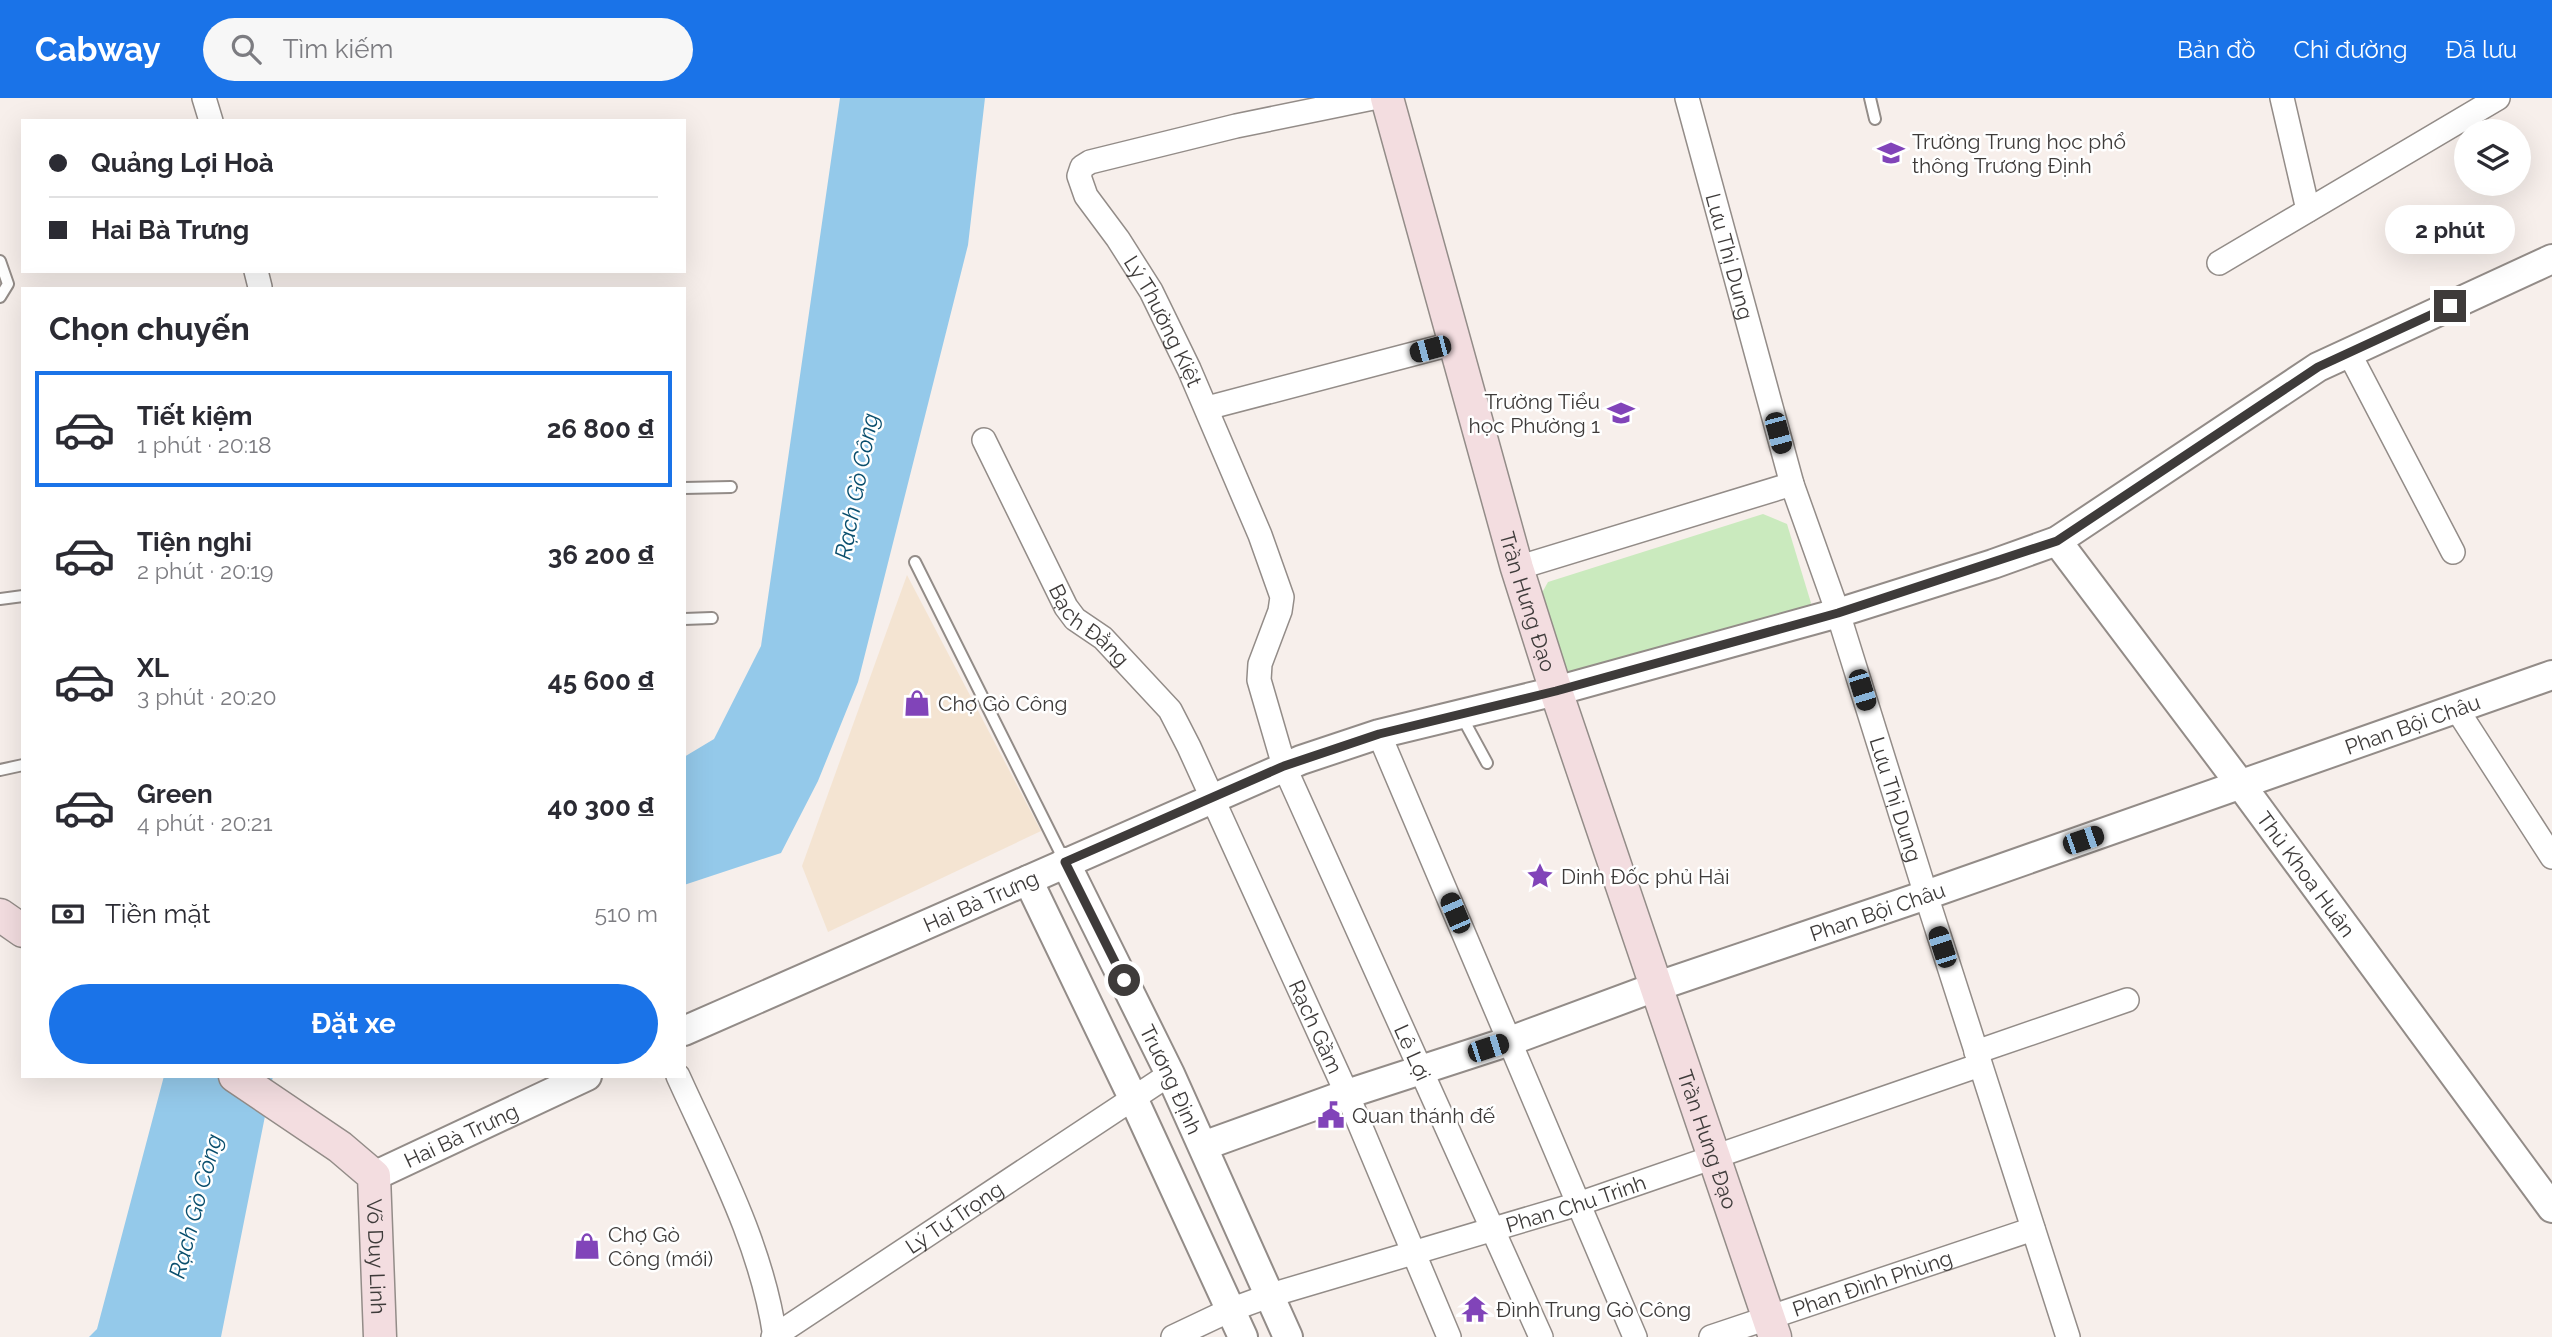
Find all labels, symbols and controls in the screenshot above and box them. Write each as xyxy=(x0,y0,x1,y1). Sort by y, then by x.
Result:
search box xyxy=(203,18,693,81)
text: Cabway xyxy=(35,30,161,69)
icon: search xyxy=(227,30,265,68)
text: Tìm kiếm xyxy=(283,34,393,64)
text: Bản đồ xyxy=(2177,35,2255,64)
text: Chỉ đường xyxy=(2293,35,2408,64)
text: Đã lưu xyxy=(2446,35,2517,64)
map controls xyxy=(2454,119,2531,196)
button: layers xyxy=(2454,119,2531,196)
place label: Trường Trung học phổ thông Trương Định xyxy=(1912,129,2126,178)
school or university icon: Trường Trung học phổ thông Trương Định xyxy=(1876,138,1906,168)
text: Quảng Lợi Hoà xyxy=(91,148,274,178)
street label: Lưu Thị Dung xyxy=(1701,190,1759,322)
callout: 2 phút xyxy=(2385,204,2515,254)
text: Hai Bà Trưng xyxy=(91,215,249,245)
text: 2 phút xyxy=(2415,216,2485,243)
street label: Lý Thường Kiệt xyxy=(1119,251,1208,390)
route end xyxy=(2434,290,2466,322)
text: Chọn chuyến xyxy=(49,310,250,347)
car xyxy=(1407,333,1454,365)
place label: Trường Tiểu học Phường 1 xyxy=(1469,389,1600,438)
icon: car xyxy=(53,398,116,461)
school or university icon: Trường Tiểu học Phường 1 xyxy=(1606,398,1636,428)
text: Tiết kiệm xyxy=(137,401,252,431)
water label: Rạch Gò Công xyxy=(829,410,883,561)
car xyxy=(1763,410,1794,456)
text: 26 800 ₫ xyxy=(547,414,654,444)
text: 1 phút · 20:18 xyxy=(137,431,272,458)
icon: car xyxy=(53,524,116,587)
text: Tiện nghi xyxy=(137,527,252,557)
street label: Trần Hưng Đạo xyxy=(1495,529,1562,675)
text: 36 200 ₫ xyxy=(548,540,654,570)
text: 2 phút · 20:19 xyxy=(137,557,274,584)
street label: Bạch Đằng xyxy=(1044,580,1135,671)
icon: car xyxy=(53,650,116,713)
text: XL xyxy=(137,653,169,683)
text: 45 600 ₫ xyxy=(548,666,654,696)
car xyxy=(1846,667,1879,713)
text: 3 phút · 20:20 xyxy=(137,683,277,710)
shop icon: Chợ Gò Công xyxy=(902,688,932,718)
street label: Phan Bội Châu xyxy=(2342,689,2483,759)
place label: Chợ Gò Công xyxy=(938,691,1068,716)
street label: Lưu Thị Dung xyxy=(1865,734,1927,865)
icon: car xyxy=(53,776,116,839)
text: Green xyxy=(137,779,213,809)
text: 40 300 ₫ xyxy=(548,792,654,822)
street label: Thủ Khoa Huân xyxy=(2252,806,2361,942)
text: 4 phút · 20:21 xyxy=(137,809,273,836)
car xyxy=(2060,823,2107,857)
place icon: Dinh Đốc phủ Hải xyxy=(1525,861,1555,891)
place label: Dinh Đốc phủ Hải xyxy=(1561,864,1730,889)
street label: Hai Bà Trưng xyxy=(919,865,1042,937)
street label: Phan Bội Châu xyxy=(1806,877,1948,946)
car xyxy=(1438,890,1473,936)
icon: cash xyxy=(49,895,87,933)
text: Tiền mặt xyxy=(105,899,210,929)
text: 510 m xyxy=(595,900,658,927)
car xyxy=(1926,924,1959,970)
route start xyxy=(1108,964,1140,996)
street label: Rạch Gầm xyxy=(1284,976,1348,1077)
button: Đặt xe xyxy=(49,984,658,1064)
street label: Trương Định xyxy=(1135,1020,1208,1138)
street label: Lê Lợi xyxy=(1389,1020,1436,1084)
car xyxy=(1465,1032,1512,1064)
street label: Trần Hưng Đạo xyxy=(1673,1067,1743,1212)
street label: Hai Bà Trưng xyxy=(400,1098,522,1173)
public building icon: Quan thánh đế xyxy=(1316,1100,1346,1130)
place label: Quan thánh đế xyxy=(1352,1103,1495,1128)
water label: Rạch Gò Công xyxy=(163,1130,227,1281)
street label: Phan Chu Trinh xyxy=(1503,1169,1649,1237)
street label: Lý Tự Trọng xyxy=(900,1176,1007,1258)
street label: Võ Duy Linh xyxy=(362,1198,392,1315)
place label: Chợ Gò Công (mới) xyxy=(608,1222,713,1271)
shop icon: Chợ Gò Công (mới) xyxy=(572,1231,602,1261)
street label: Phan Đình Phùng xyxy=(1789,1245,1955,1321)
temple icon: Đình Trung Gò Công xyxy=(1460,1294,1490,1324)
place label: Đình Trung Gò Công xyxy=(1496,1297,1691,1322)

